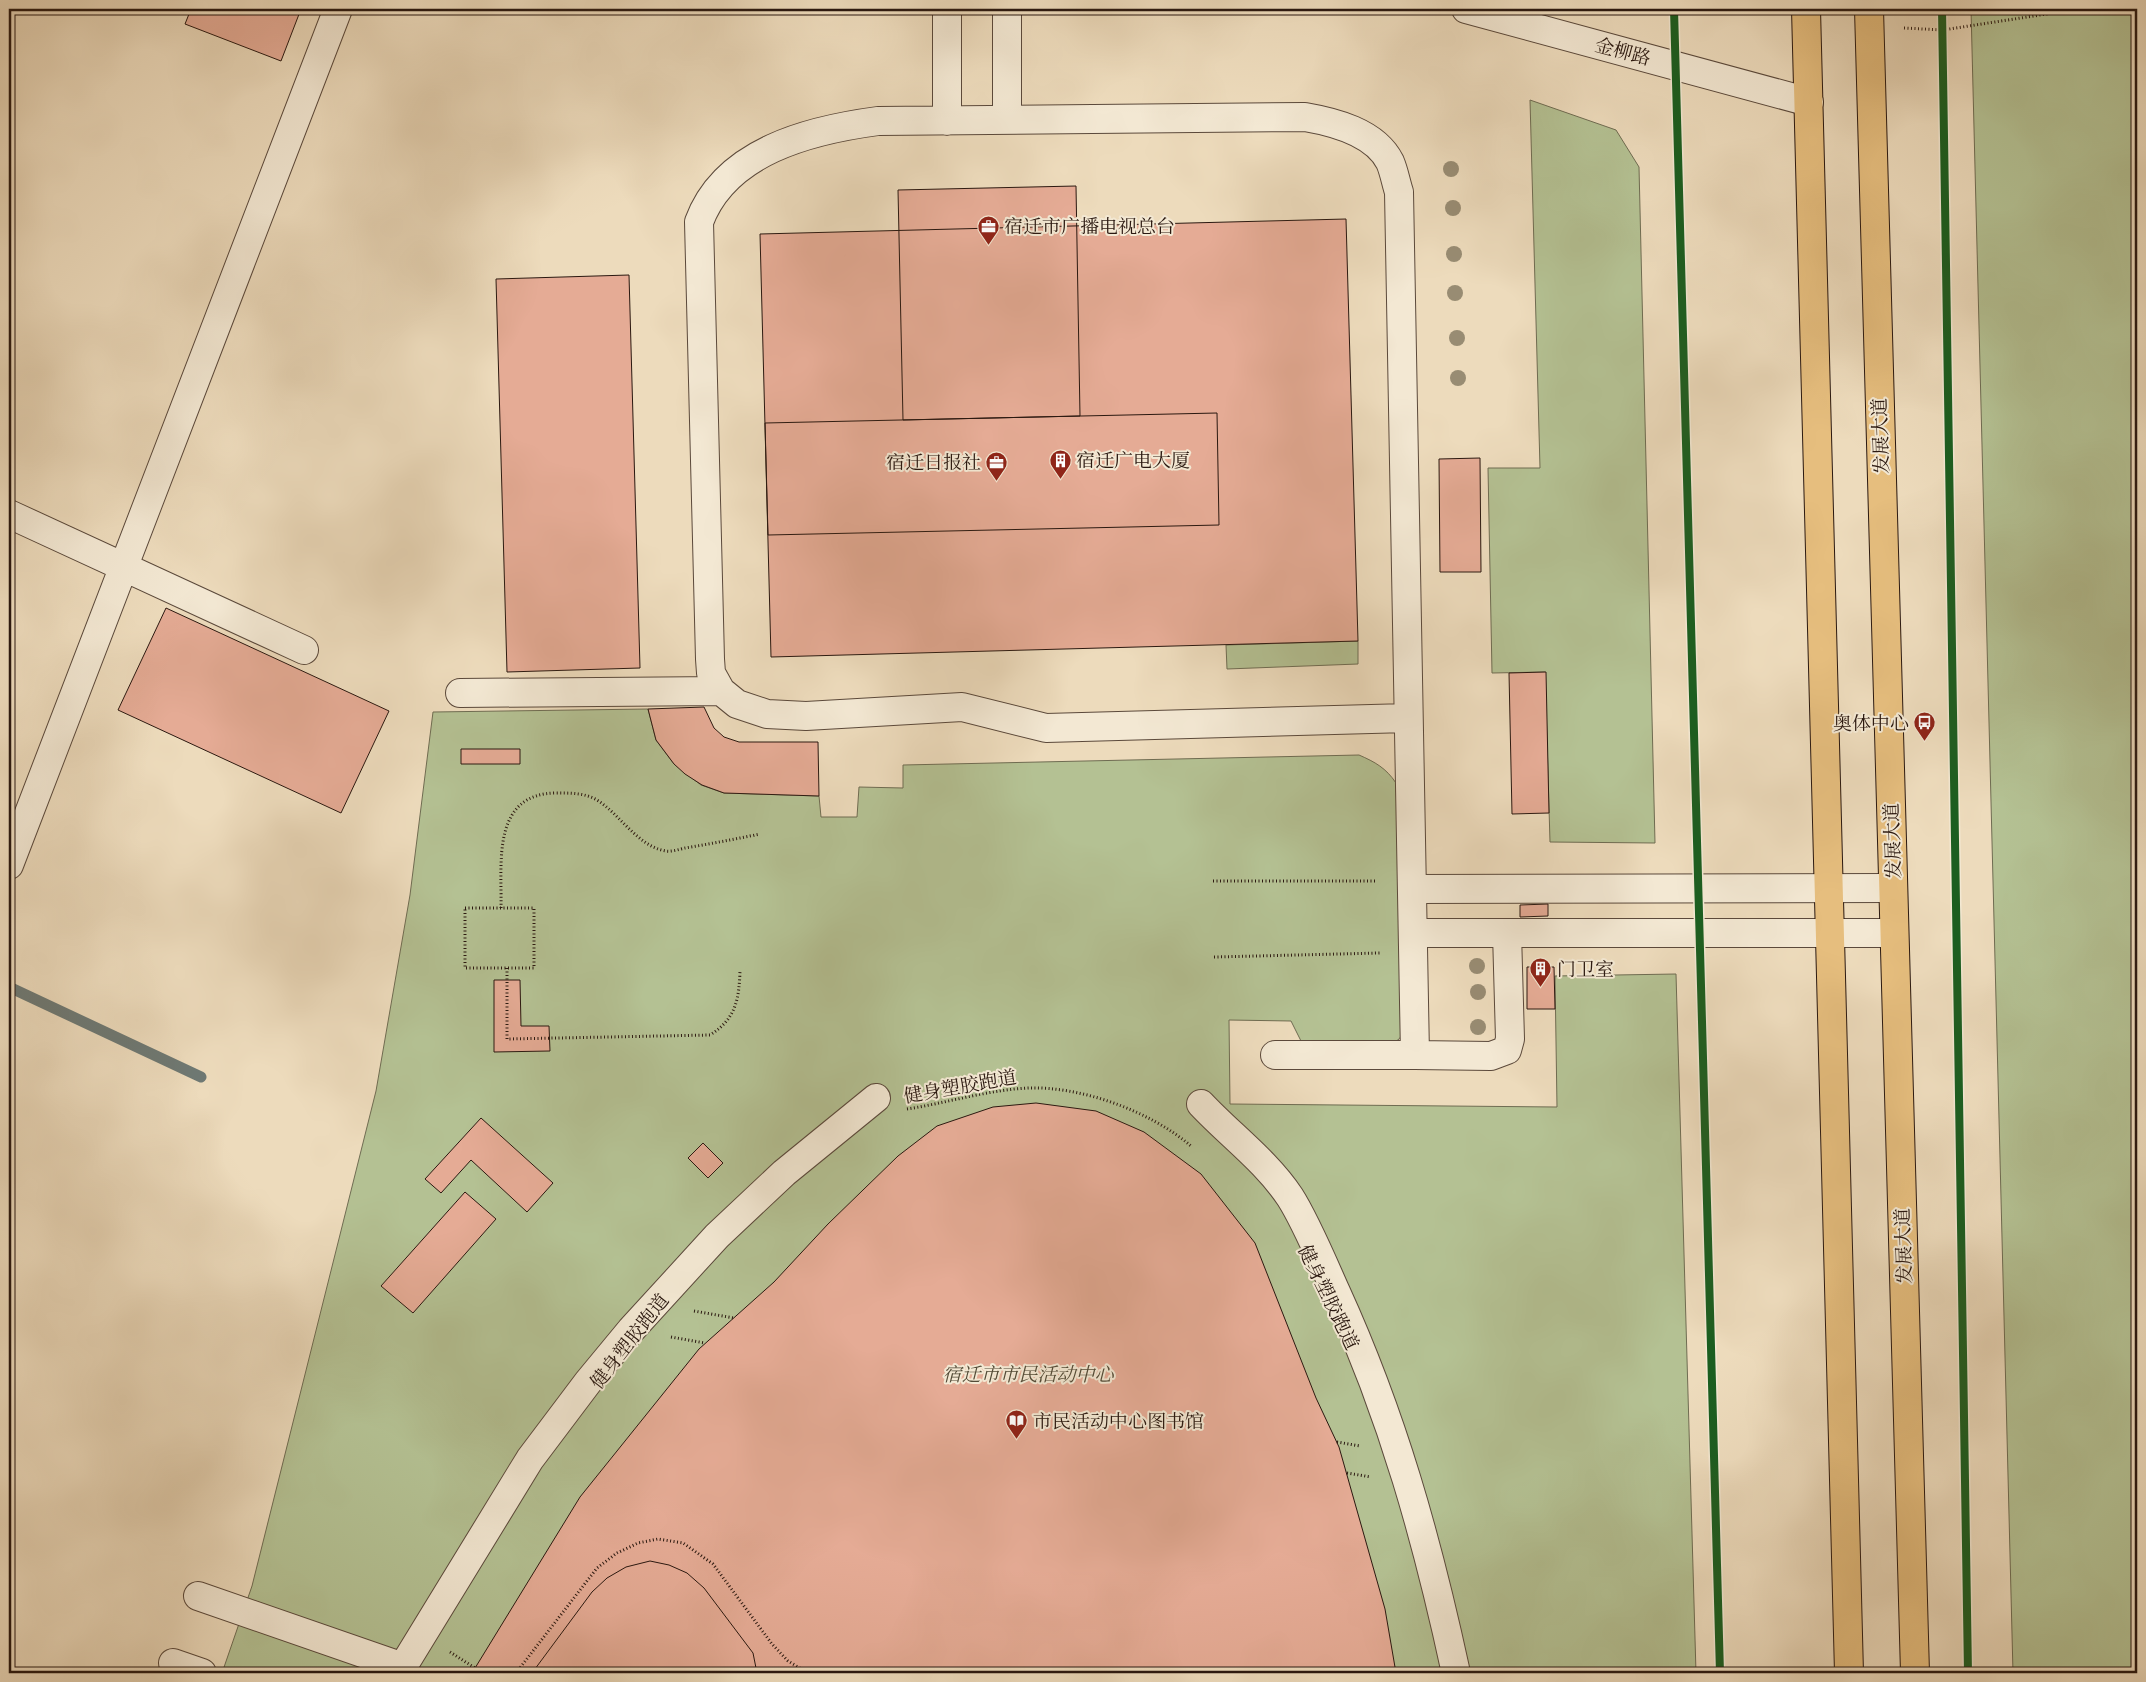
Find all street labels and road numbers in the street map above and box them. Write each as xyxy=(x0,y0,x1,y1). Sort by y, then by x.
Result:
street label: 金柳路 xyxy=(1592,32,1654,72)
street label: 发展大道 xyxy=(1867,398,1895,474)
street label: 发展大道 xyxy=(1879,803,1907,879)
street label: 健身塑胶跑道 xyxy=(902,1064,1019,1110)
street label: 发展大道 xyxy=(1890,1208,1918,1284)
street label: 健身塑胶跑道 xyxy=(1291,1241,1365,1354)
street label: 健身塑胶跑道 xyxy=(584,1289,675,1395)

